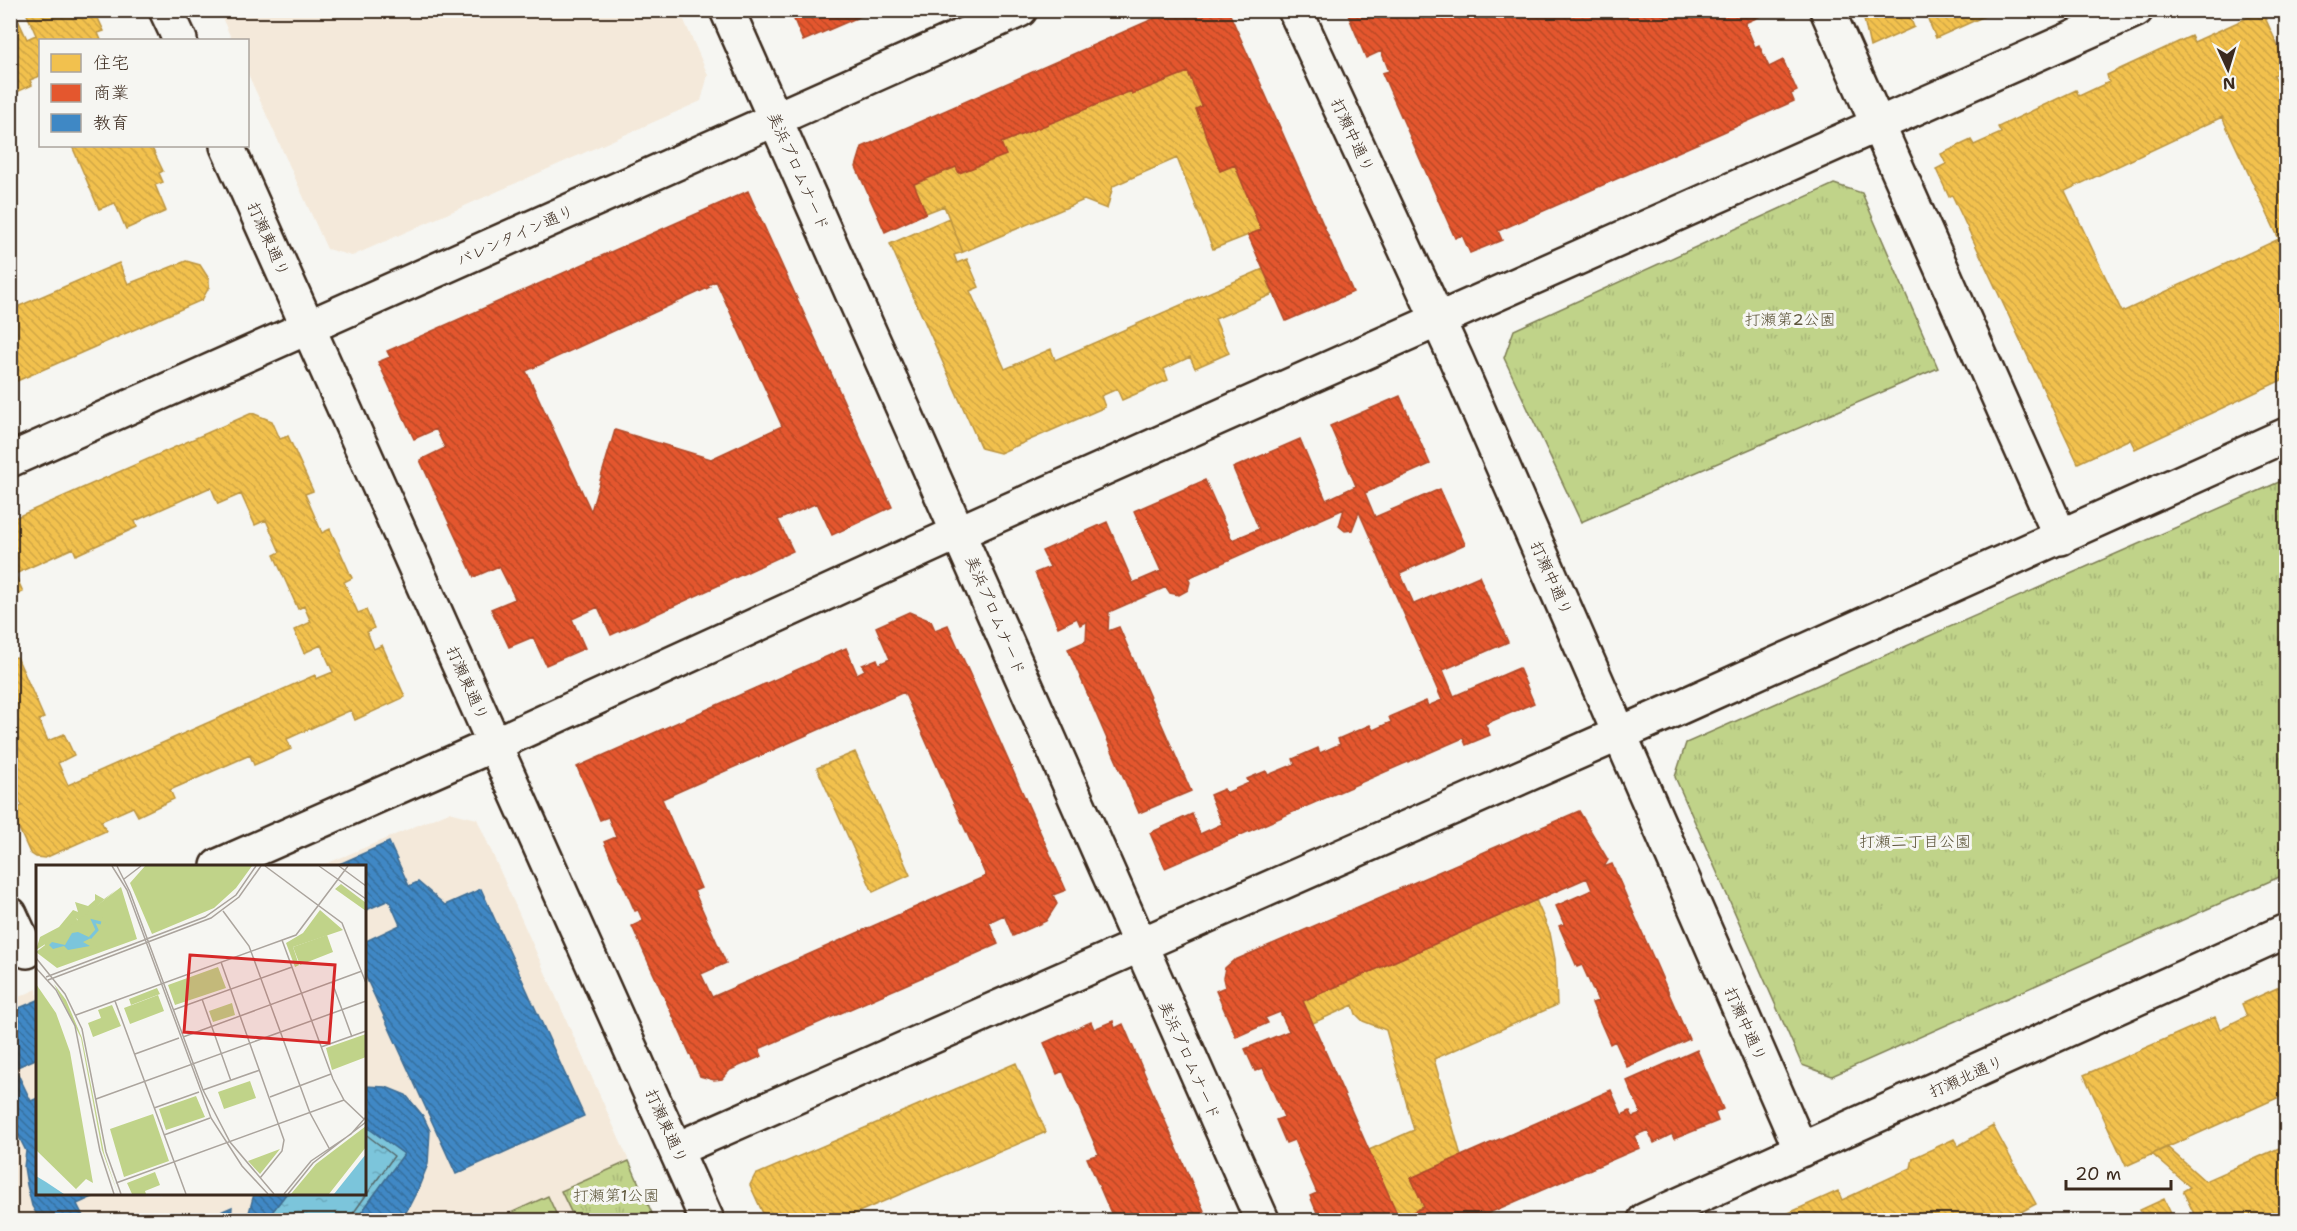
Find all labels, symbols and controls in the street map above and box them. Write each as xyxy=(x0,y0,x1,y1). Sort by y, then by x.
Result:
legend xyxy=(39,39,249,147)
north arrow xyxy=(2198,39,2258,99)
text: 住宅 xyxy=(93,51,129,75)
text: N xyxy=(2222,73,2236,94)
text: 商業 xyxy=(93,81,129,105)
street label: 打瀬中通り xyxy=(1326,95,1379,176)
street label: 美浜プロムナード xyxy=(763,108,834,234)
text: 教育 xyxy=(93,111,129,135)
street label: 打瀬東通り xyxy=(243,198,294,280)
street label: バレンタイン通り xyxy=(453,200,577,271)
park label: 打瀬第2公園 xyxy=(1744,309,1836,330)
street label: 打瀬中通り xyxy=(1526,537,1577,619)
street label: 美浜プロムナード xyxy=(961,552,1030,678)
street label: 打瀬東通り xyxy=(442,642,493,724)
park label: 打瀬二丁目公園 xyxy=(1859,831,1971,852)
inset map xyxy=(36,865,366,1195)
street label: 打瀬中通り xyxy=(1720,983,1771,1065)
street label: 美浜プロムナード xyxy=(1154,997,1225,1123)
street label: 打瀬北通り xyxy=(1925,1051,2007,1102)
street label: 打瀬東通り xyxy=(641,1085,692,1167)
scale bar xyxy=(2066,1153,2171,1191)
text: 20 m xyxy=(2075,1162,2121,1186)
park label: 打瀬第1公園 xyxy=(573,1185,659,1206)

